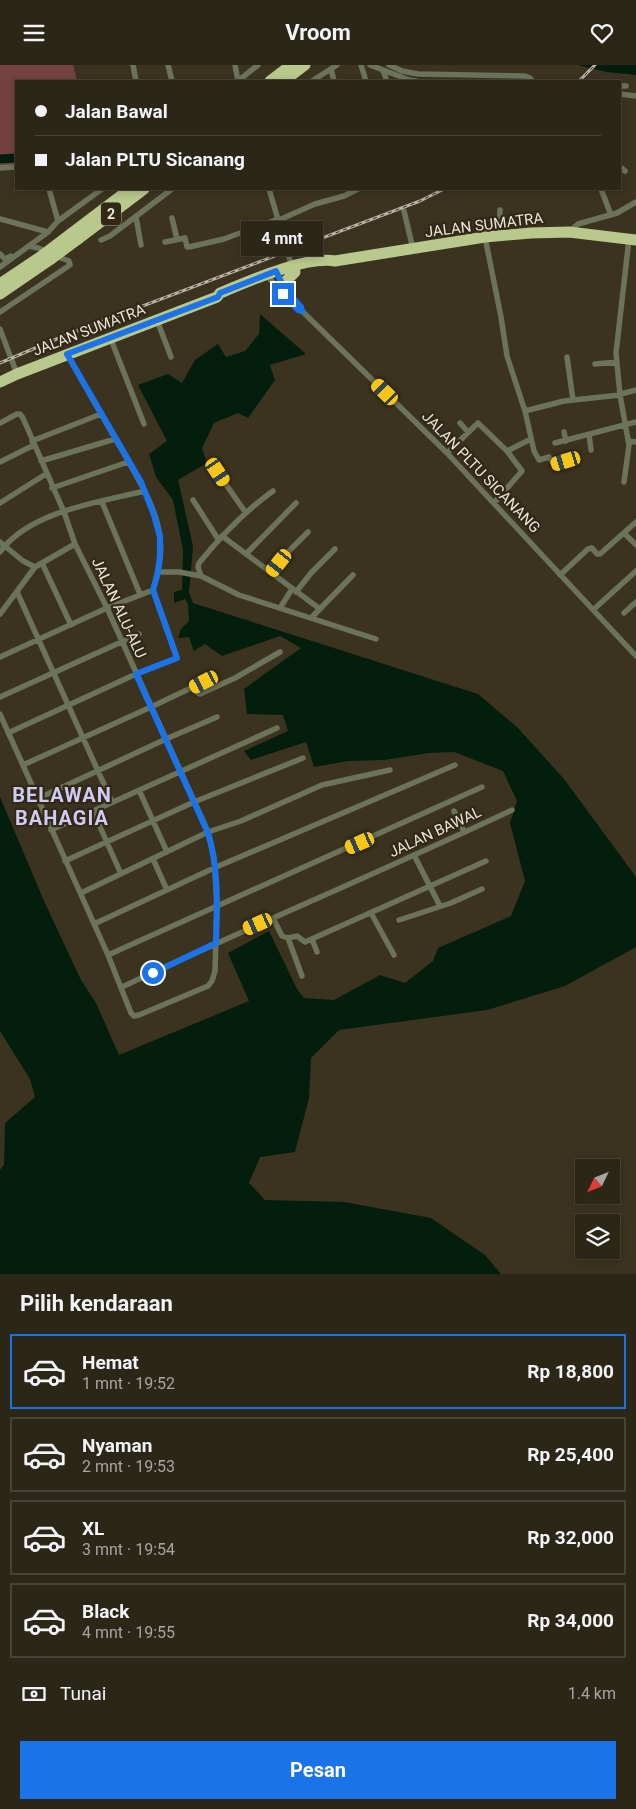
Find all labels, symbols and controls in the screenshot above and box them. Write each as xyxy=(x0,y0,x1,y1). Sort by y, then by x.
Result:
icon: menu xyxy=(20,19,48,47)
icon: heart xyxy=(588,19,616,47)
text: Vroom xyxy=(285,20,351,45)
text: Jalan Bawal xyxy=(65,100,168,123)
text: Jalan PLTU Sicanang xyxy=(65,148,245,171)
road number: 2 xyxy=(101,203,121,225)
street label: JALAN SUMATRA xyxy=(424,209,544,241)
callout: 4 mnt xyxy=(242,221,324,257)
text: 4 mnt xyxy=(261,229,303,248)
route end xyxy=(272,283,294,305)
street label: JALAN SUMATRA xyxy=(30,300,148,360)
car xyxy=(368,376,401,408)
street label: JALAN PLTU SICANANG xyxy=(418,407,544,537)
car xyxy=(549,449,582,473)
car xyxy=(203,455,232,489)
car xyxy=(263,547,294,579)
street label: JALAN ALU-ALU xyxy=(88,555,150,661)
car xyxy=(187,669,220,695)
district label: BELAWAN BAHAGIA xyxy=(12,783,112,830)
street label: JALAN BAWAL xyxy=(386,803,484,861)
car xyxy=(343,830,376,856)
car xyxy=(241,911,274,937)
route start xyxy=(142,962,164,984)
north arrow xyxy=(575,1159,620,1204)
map controls xyxy=(575,1159,620,1259)
button: layers xyxy=(575,1214,620,1259)
text: Pilih kendaraan xyxy=(20,1291,173,1316)
icon: car xyxy=(22,1349,67,1394)
text: Hemat xyxy=(82,1351,139,1374)
text: Rp 18,800 xyxy=(527,1360,614,1383)
text: 1 mnt · 19:52 xyxy=(82,1374,175,1393)
icon: car xyxy=(22,1432,67,1477)
text: Nyaman xyxy=(82,1434,152,1457)
text: Rp 25,400 xyxy=(527,1443,614,1466)
text: 2 mnt · 19:53 xyxy=(82,1457,175,1476)
icon: car xyxy=(22,1515,67,1560)
text: XL xyxy=(82,1517,104,1540)
text: Rp 32,000 xyxy=(527,1526,614,1549)
text: 3 mnt · 19:54 xyxy=(82,1540,175,1559)
icon: car xyxy=(22,1598,67,1643)
text: Black xyxy=(82,1600,129,1623)
text: Rp 34,000 xyxy=(527,1609,614,1632)
text: 4 mnt · 19:55 xyxy=(82,1623,175,1642)
icon: cash xyxy=(20,1680,48,1708)
text: Tunai xyxy=(60,1682,106,1705)
text: 1.4 km xyxy=(568,1684,616,1703)
button: Pesan xyxy=(20,1741,616,1799)

